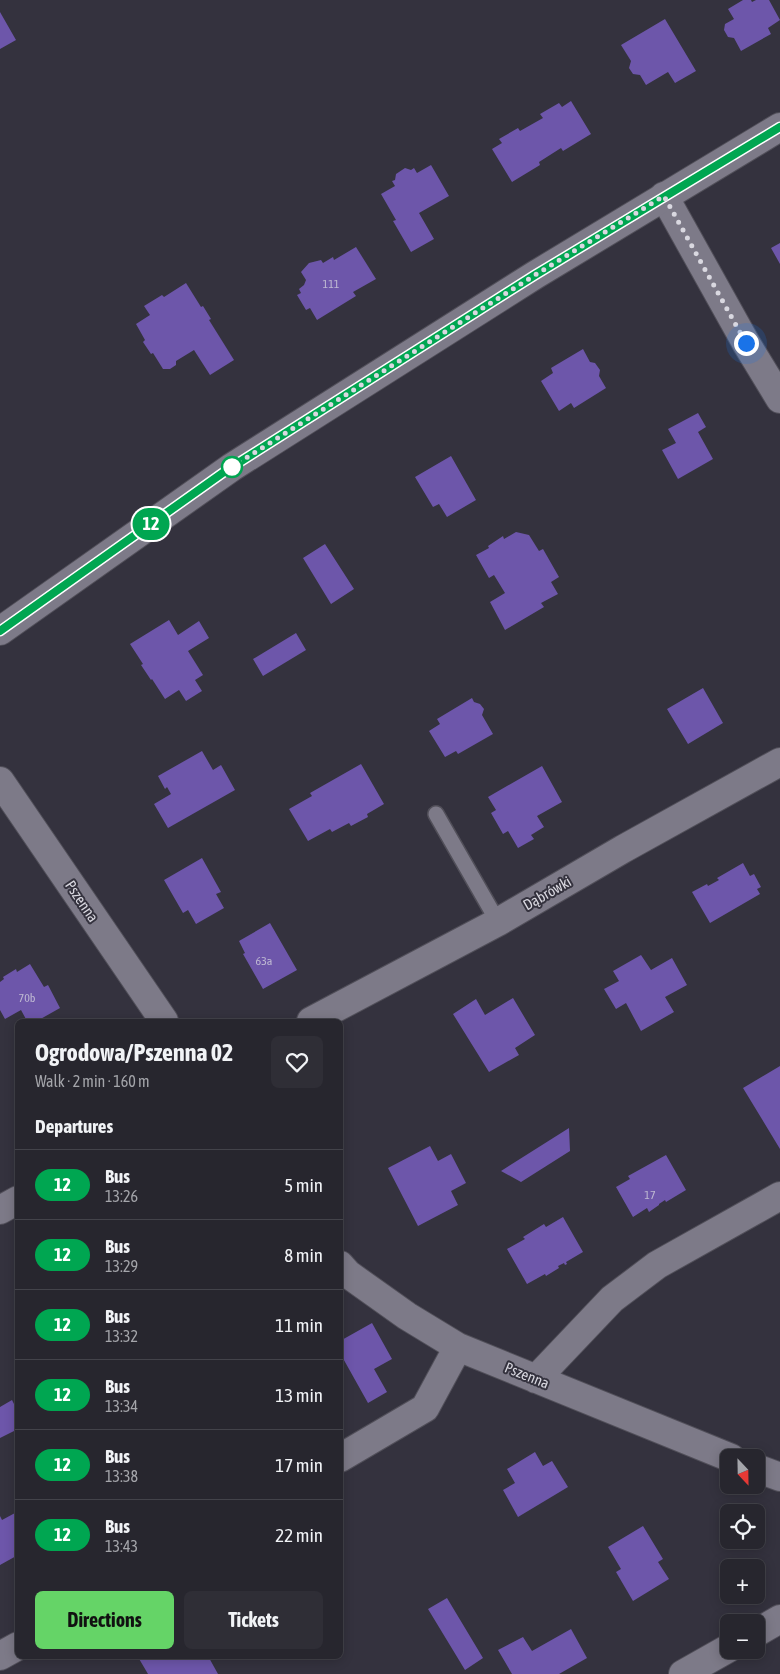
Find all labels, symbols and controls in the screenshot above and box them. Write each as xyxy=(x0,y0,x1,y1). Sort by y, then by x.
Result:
house number: 111 xyxy=(323,277,340,291)
your location xyxy=(734,331,759,356)
unlabelled marker xyxy=(221,456,243,478)
line badge: 12 xyxy=(128,508,174,540)
text: 12 xyxy=(143,513,159,534)
street label: Dąbrówki xyxy=(520,873,574,913)
street label: Pszenna xyxy=(62,877,102,925)
house number: 63a xyxy=(256,954,272,968)
house number: 70b xyxy=(19,991,36,1005)
button: heart xyxy=(271,1036,323,1088)
text: Ogrodowa/Pszenna 02 xyxy=(35,1039,233,1066)
text: Walk · 2 min · 160 m xyxy=(35,1072,149,1090)
text: Departures xyxy=(35,1115,113,1137)
text: Bus xyxy=(105,1165,130,1187)
text: 12 xyxy=(54,1174,71,1195)
text: 5 min xyxy=(284,1174,323,1196)
text: 13:26 xyxy=(105,1187,138,1205)
house number: 17 xyxy=(644,1188,656,1202)
text: Bus xyxy=(105,1235,130,1257)
text: 12 xyxy=(54,1244,71,1265)
text: 8 min xyxy=(284,1244,323,1266)
text: 13:29 xyxy=(105,1257,138,1275)
text: Bus xyxy=(105,1305,130,1327)
text: 12 xyxy=(54,1314,71,1335)
text: 11 min xyxy=(275,1314,323,1336)
text: 13:32 xyxy=(105,1327,138,1345)
street label: Pszenna xyxy=(502,1358,552,1392)
text: Bus xyxy=(105,1375,130,1397)
text: 12 xyxy=(54,1384,71,1405)
text: 13 min xyxy=(275,1384,323,1406)
text: 13:34 xyxy=(105,1397,138,1415)
text: Bus xyxy=(105,1445,130,1467)
north arrow xyxy=(720,1449,765,1494)
map controls xyxy=(720,1449,765,1659)
text: 12 xyxy=(54,1454,71,1475)
text: 17 min xyxy=(275,1454,323,1476)
text: 13:38 xyxy=(105,1467,138,1485)
button: locate xyxy=(720,1504,765,1549)
text: Bus xyxy=(105,1515,130,1537)
text: 12 xyxy=(54,1524,71,1545)
text: 22 min xyxy=(275,1524,323,1546)
text: 13:43 xyxy=(105,1537,138,1555)
button: + xyxy=(720,1559,765,1604)
button: Directions xyxy=(35,1591,174,1649)
button: Tickets xyxy=(184,1591,323,1649)
button: − xyxy=(720,1614,765,1659)

